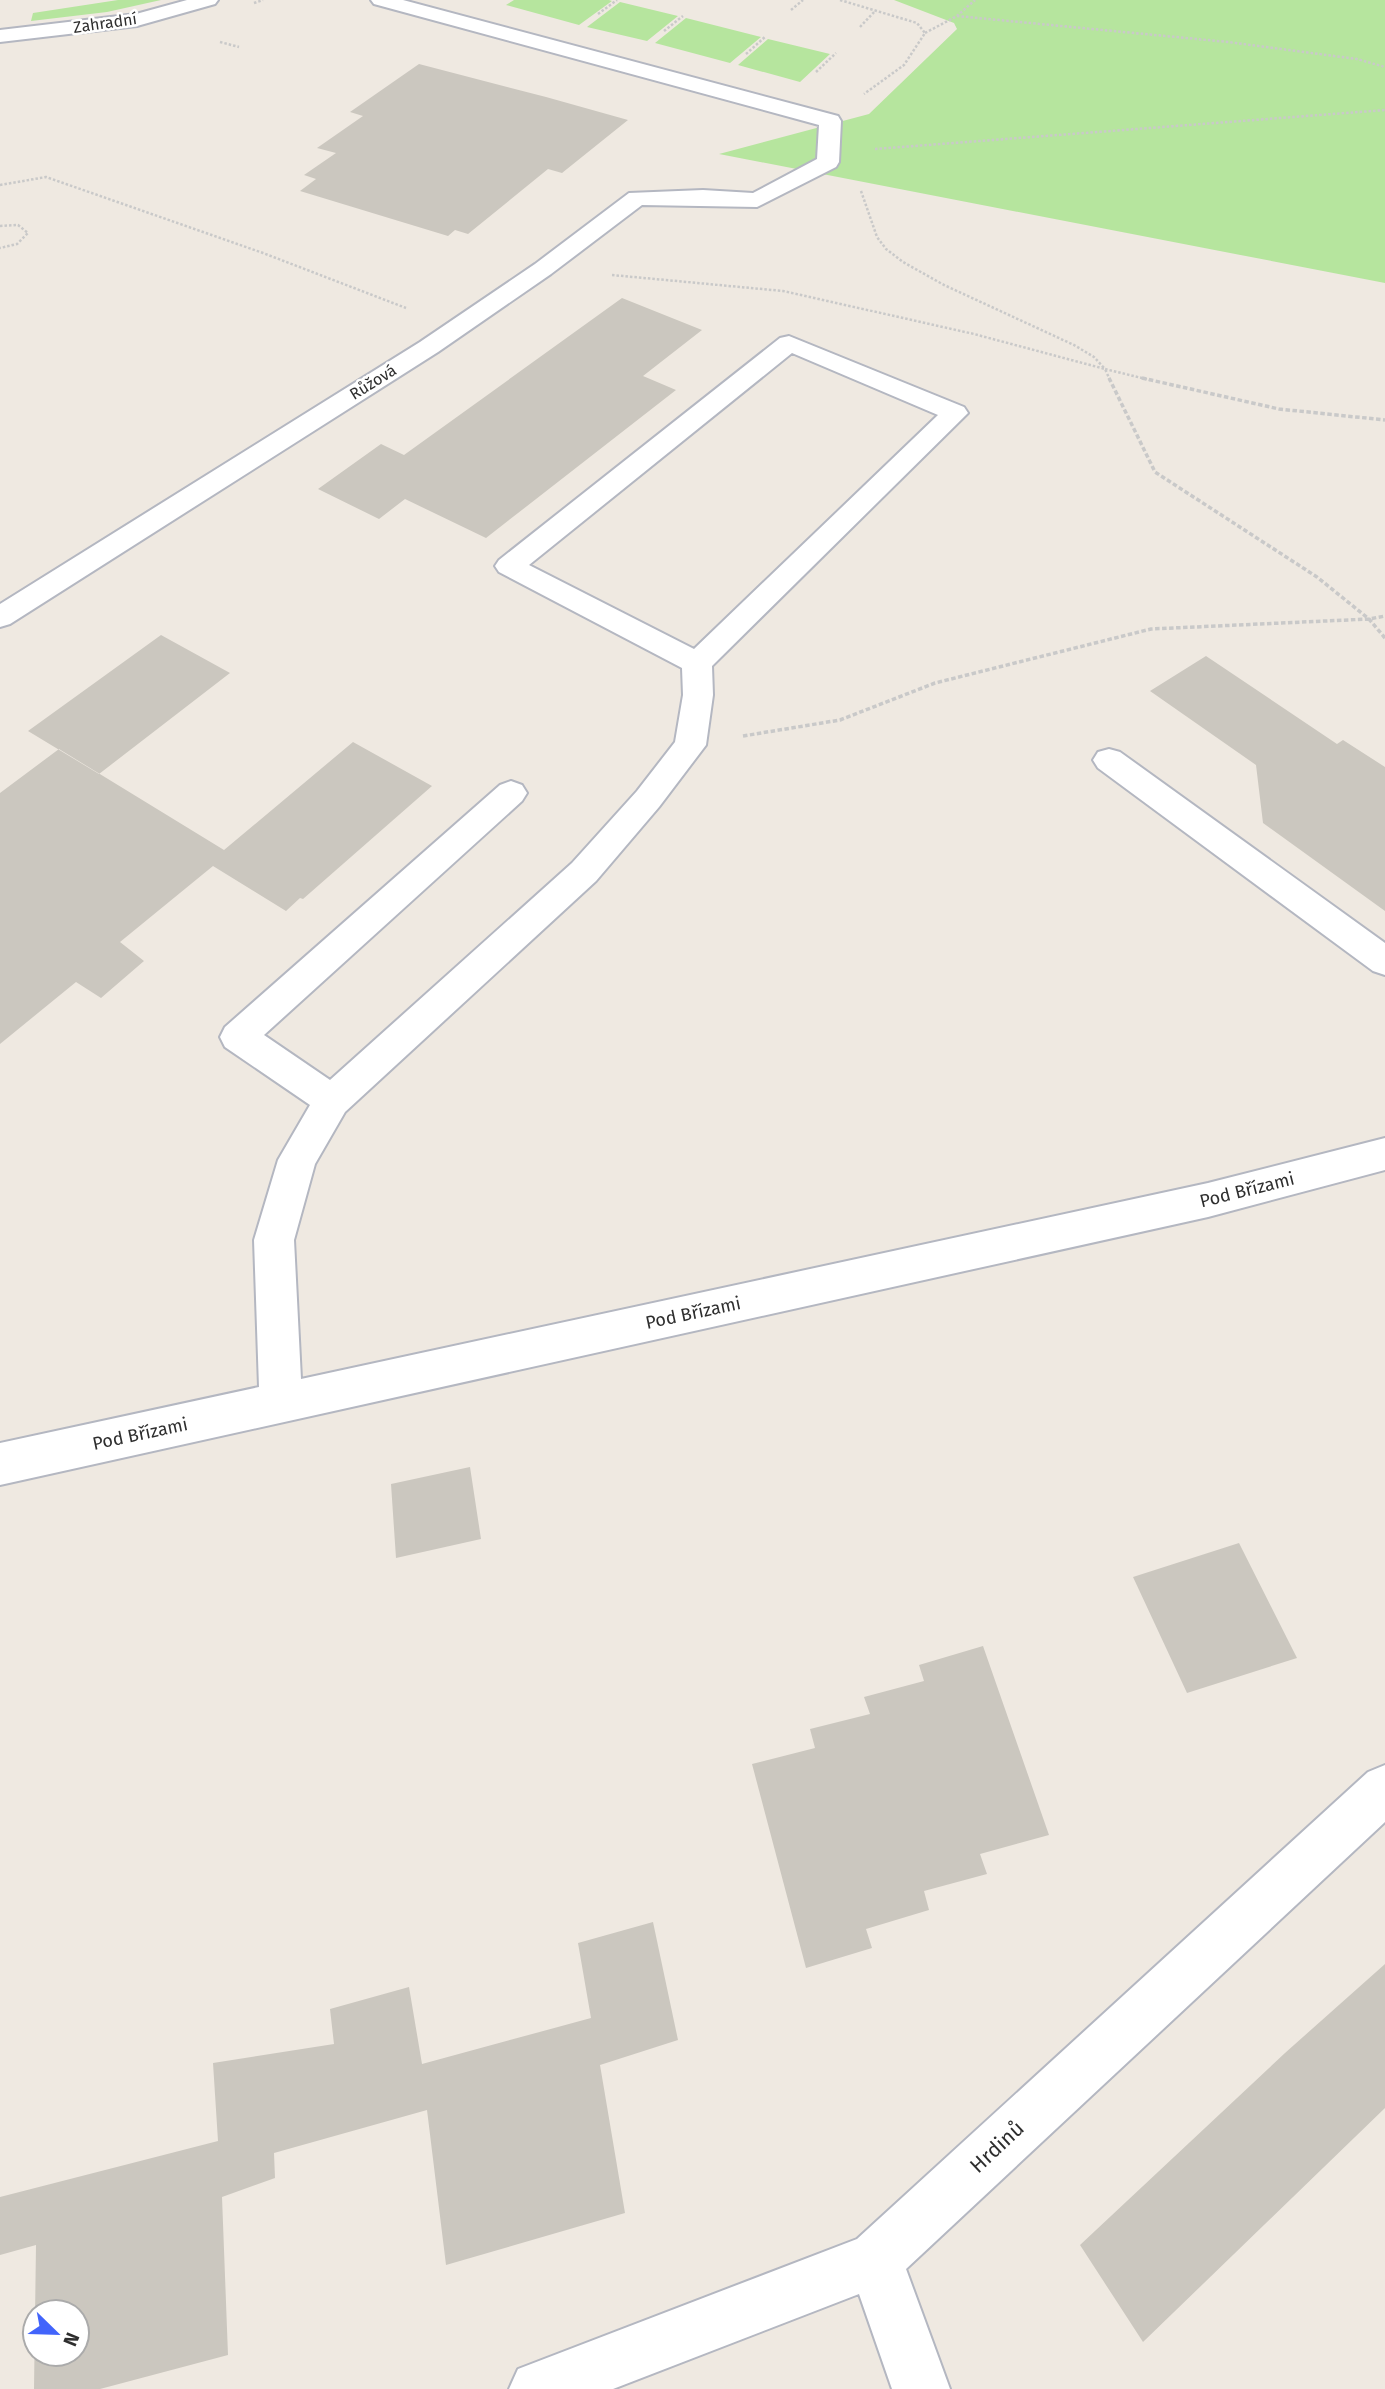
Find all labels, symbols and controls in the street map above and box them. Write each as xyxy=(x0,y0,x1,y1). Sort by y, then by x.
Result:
street label: Zahradní xyxy=(72,9,138,37)
street label: Růžová xyxy=(346,360,400,404)
street label: Pod Břízami xyxy=(1197,1168,1297,1212)
street label: Pod Břízami xyxy=(643,1292,743,1334)
street label: Pod Břízami xyxy=(90,1413,190,1455)
street label: Hrdinů xyxy=(964,2115,1030,2179)
north arrow xyxy=(21,2298,91,2368)
text: N xyxy=(58,2329,84,2350)

